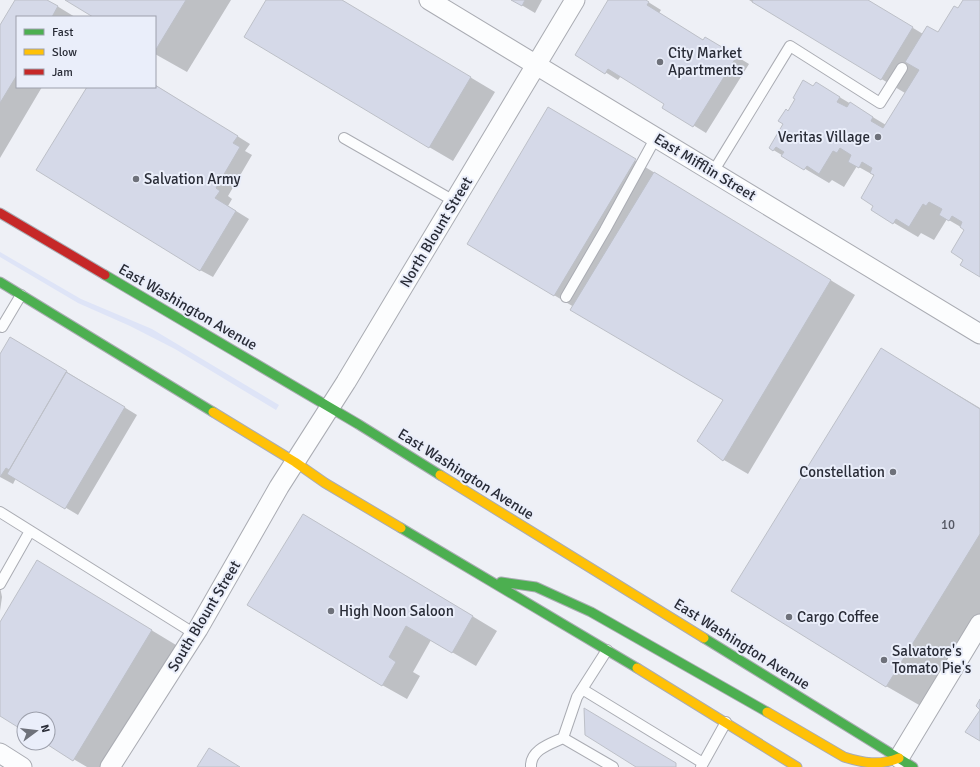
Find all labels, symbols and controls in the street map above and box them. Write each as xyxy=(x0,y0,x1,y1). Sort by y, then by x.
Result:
legend xyxy=(16,16,156,88)
text: Fast xyxy=(52,25,73,40)
place label: City Market Apartments xyxy=(668,44,744,79)
text: Slow xyxy=(52,45,77,60)
marker: City Market Apartments xyxy=(655,57,665,67)
text: Jam xyxy=(52,65,73,80)
place label: Veritas Village xyxy=(778,128,870,146)
street label: East Mifflin Street xyxy=(651,130,759,204)
marker: Veritas Village xyxy=(873,132,883,142)
place label: Salvation Army xyxy=(144,170,241,188)
street label: North Blount Street xyxy=(396,173,476,291)
marker: Salvation Army xyxy=(131,174,141,184)
street label: East Washington Avenue xyxy=(115,260,261,354)
street label: East Washington Avenue xyxy=(395,425,537,523)
place label: Constellation xyxy=(799,463,885,481)
marker: Constellation xyxy=(888,467,898,477)
house number: 10 xyxy=(941,517,955,533)
street label: South Blount Street xyxy=(164,557,244,675)
street label: East Washington Avenue xyxy=(671,595,813,693)
place label: High Noon Saloon xyxy=(339,602,454,620)
marker: High Noon Saloon xyxy=(326,606,336,616)
place label: Cargo Coffee xyxy=(797,608,879,626)
marker: Cargo Coffee xyxy=(784,612,794,622)
place label: Salvatore's Tomato Pie's xyxy=(892,642,972,677)
marker: Salvatore's Tomato Pie's xyxy=(879,655,889,665)
north arrow xyxy=(16,711,56,751)
text: N xyxy=(38,723,52,734)

